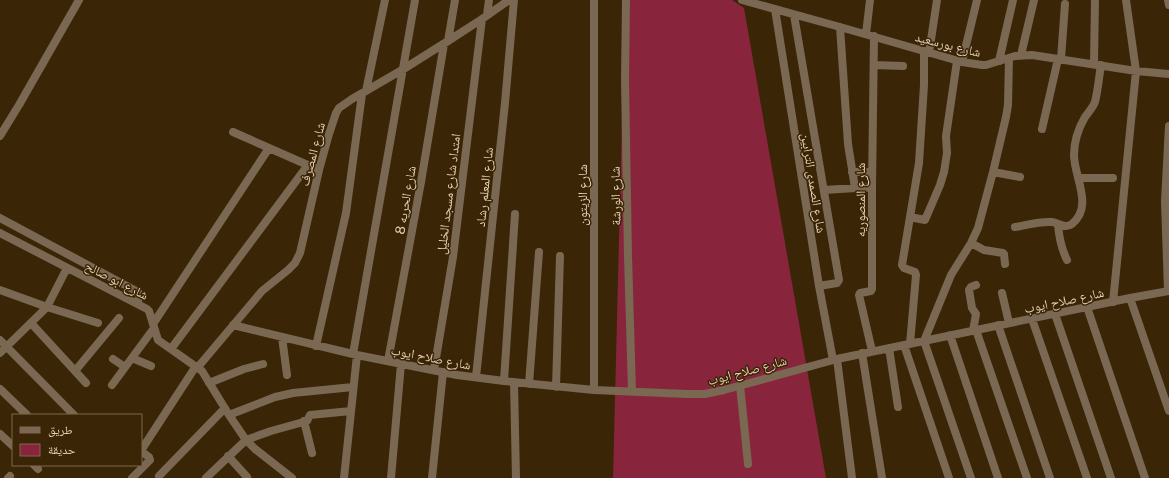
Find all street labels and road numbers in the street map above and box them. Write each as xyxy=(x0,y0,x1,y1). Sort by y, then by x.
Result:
street label: شارع بورسعيد xyxy=(913,29,982,62)
street label: شارع المصرف xyxy=(297,121,330,188)
street label: شارع الصمدى الترابين xyxy=(796,132,829,235)
street label: امتداد شارع مسجد الخليل xyxy=(434,133,465,256)
street label: شارع المعلم رشاد xyxy=(473,147,498,228)
street label: شارع المنصوريه xyxy=(853,163,870,237)
street label: شارع الزيتون xyxy=(575,164,592,226)
street label: شارع الحريه 8 xyxy=(392,165,421,236)
street label: شارع الورشة xyxy=(607,166,626,226)
street label: شارع ابو صالح xyxy=(82,258,151,305)
street label: شارع صلاح ايوب xyxy=(1023,285,1106,318)
street label: شارع صلاح ايوب xyxy=(389,342,472,375)
street label: شارع صلاح ايوب xyxy=(706,353,789,390)

